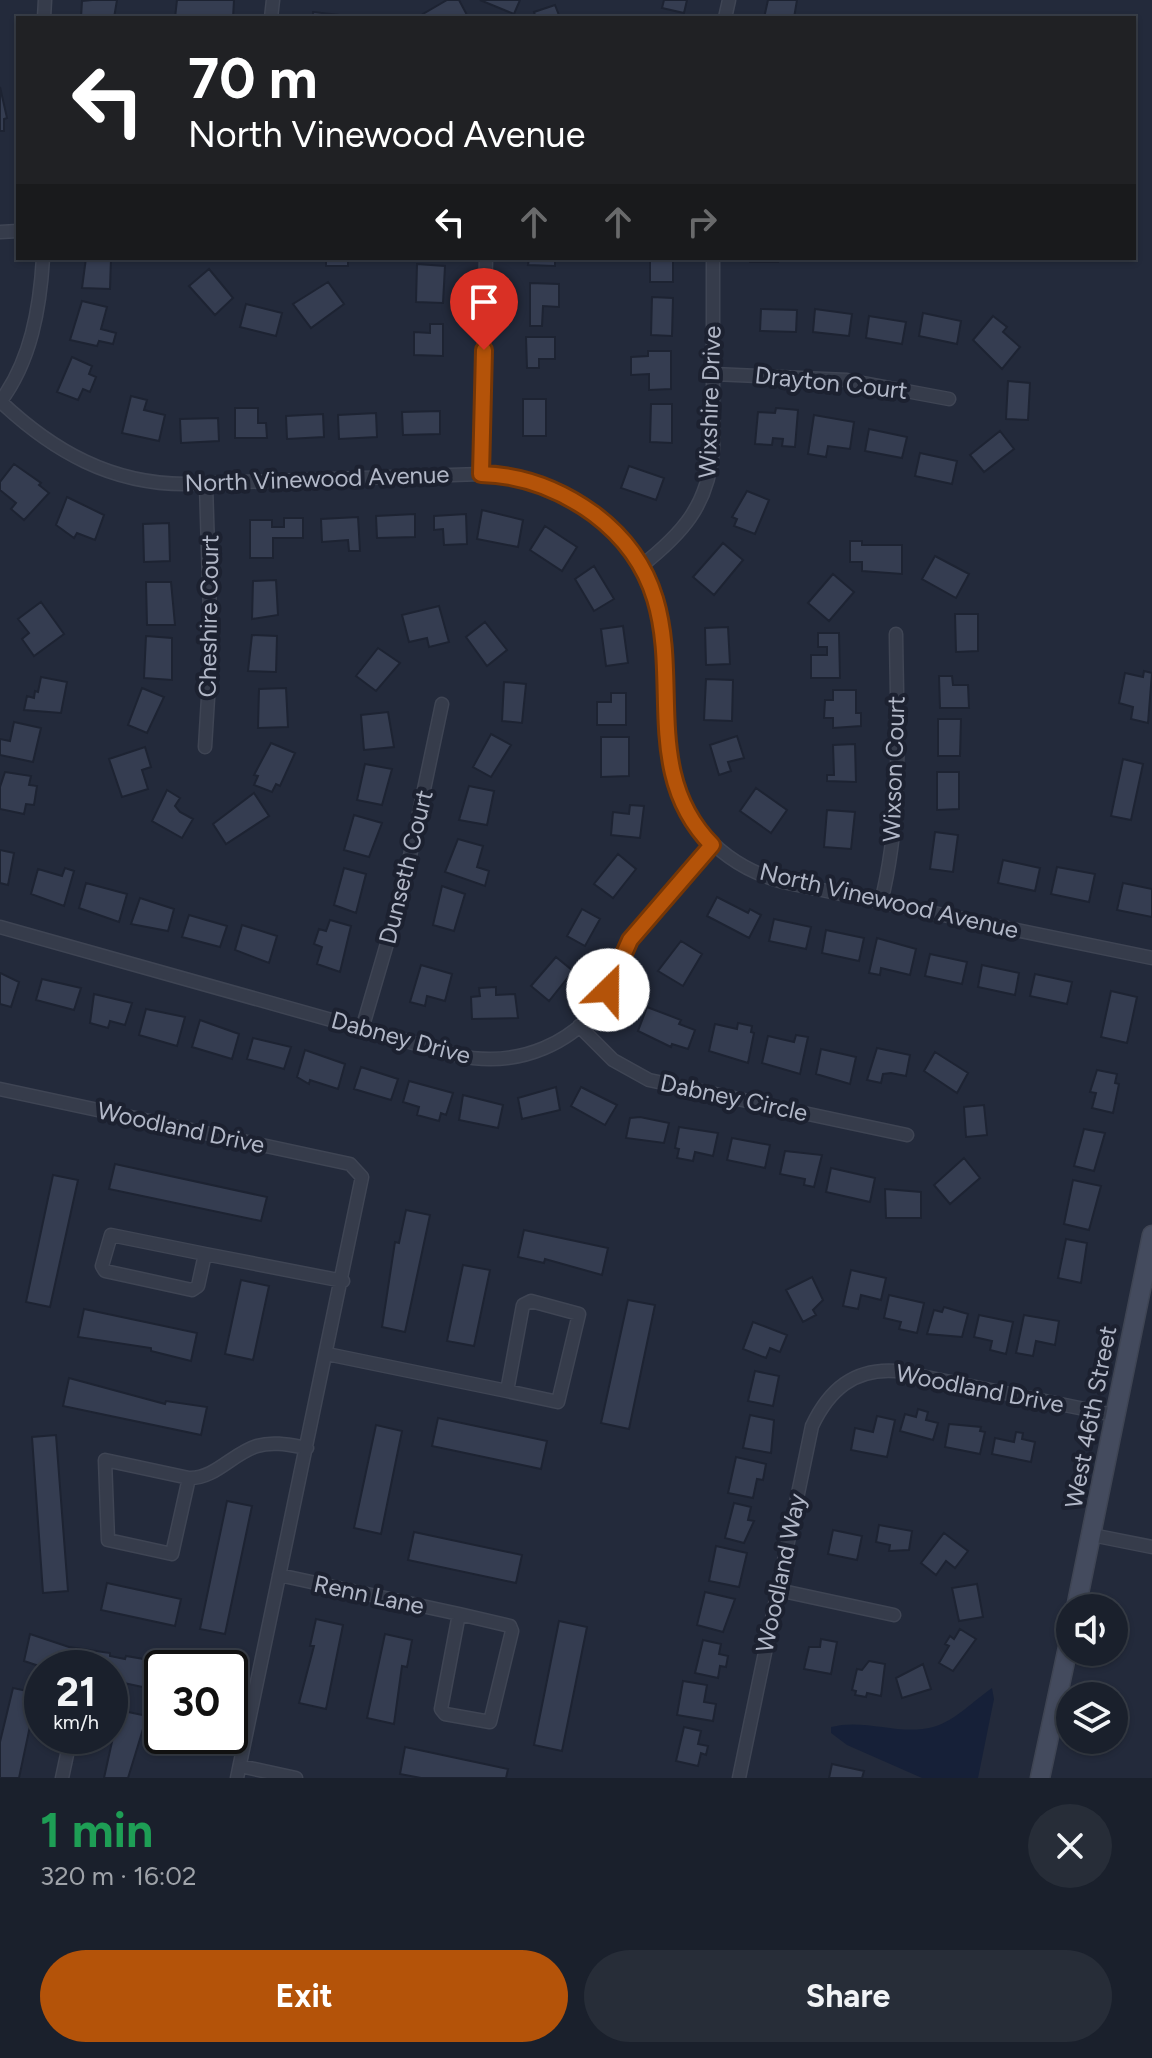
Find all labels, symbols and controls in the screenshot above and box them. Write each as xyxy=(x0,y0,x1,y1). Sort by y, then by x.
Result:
text: 70 m xyxy=(188,45,318,112)
icon: left xyxy=(56,48,160,152)
text: North Vinewood Avenue xyxy=(188,113,585,156)
icon: left xyxy=(428,200,472,244)
icon: ahead xyxy=(512,200,556,244)
icon: ahead xyxy=(596,200,640,244)
icon: right xyxy=(680,200,724,244)
pin xyxy=(450,268,518,350)
icon: arrive xyxy=(462,280,506,324)
street label: Wixshire Drive xyxy=(692,325,727,479)
street label: Drayton Court xyxy=(753,360,909,405)
street label: North Vinewood Avenue xyxy=(184,459,450,498)
street label: Cheshire Court xyxy=(193,534,224,698)
street label: Wixson Court xyxy=(876,695,911,843)
street label: Dunseth Court xyxy=(372,787,439,947)
street label: North Vinewood Avenue xyxy=(757,857,1021,944)
position arrow xyxy=(566,948,650,1032)
street label: Dabney Drive xyxy=(328,1005,474,1070)
street label: Dabney Circle xyxy=(658,1068,810,1127)
street label: Woodland Drive xyxy=(95,1096,267,1159)
street label: West 46th Street xyxy=(1059,1323,1122,1511)
street label: Woodland Drive xyxy=(894,1358,1066,1419)
street label: Woodland Way xyxy=(750,1490,812,1655)
street label: Renn Lane xyxy=(311,1569,427,1620)
map controls xyxy=(1056,1594,1128,1754)
button: sound xyxy=(1056,1594,1128,1666)
speed limit sign: 30 xyxy=(144,1650,248,1754)
text: 21 xyxy=(56,1668,96,1716)
button: layers xyxy=(1056,1682,1128,1754)
text: km/h xyxy=(53,1710,99,1734)
text: 1 min xyxy=(40,1801,153,1859)
button: close xyxy=(1028,1804,1112,1888)
text: 320 m · 16:02 xyxy=(40,1860,197,1892)
button: Exit xyxy=(40,1950,568,2042)
button: Share xyxy=(584,1950,1112,2042)

